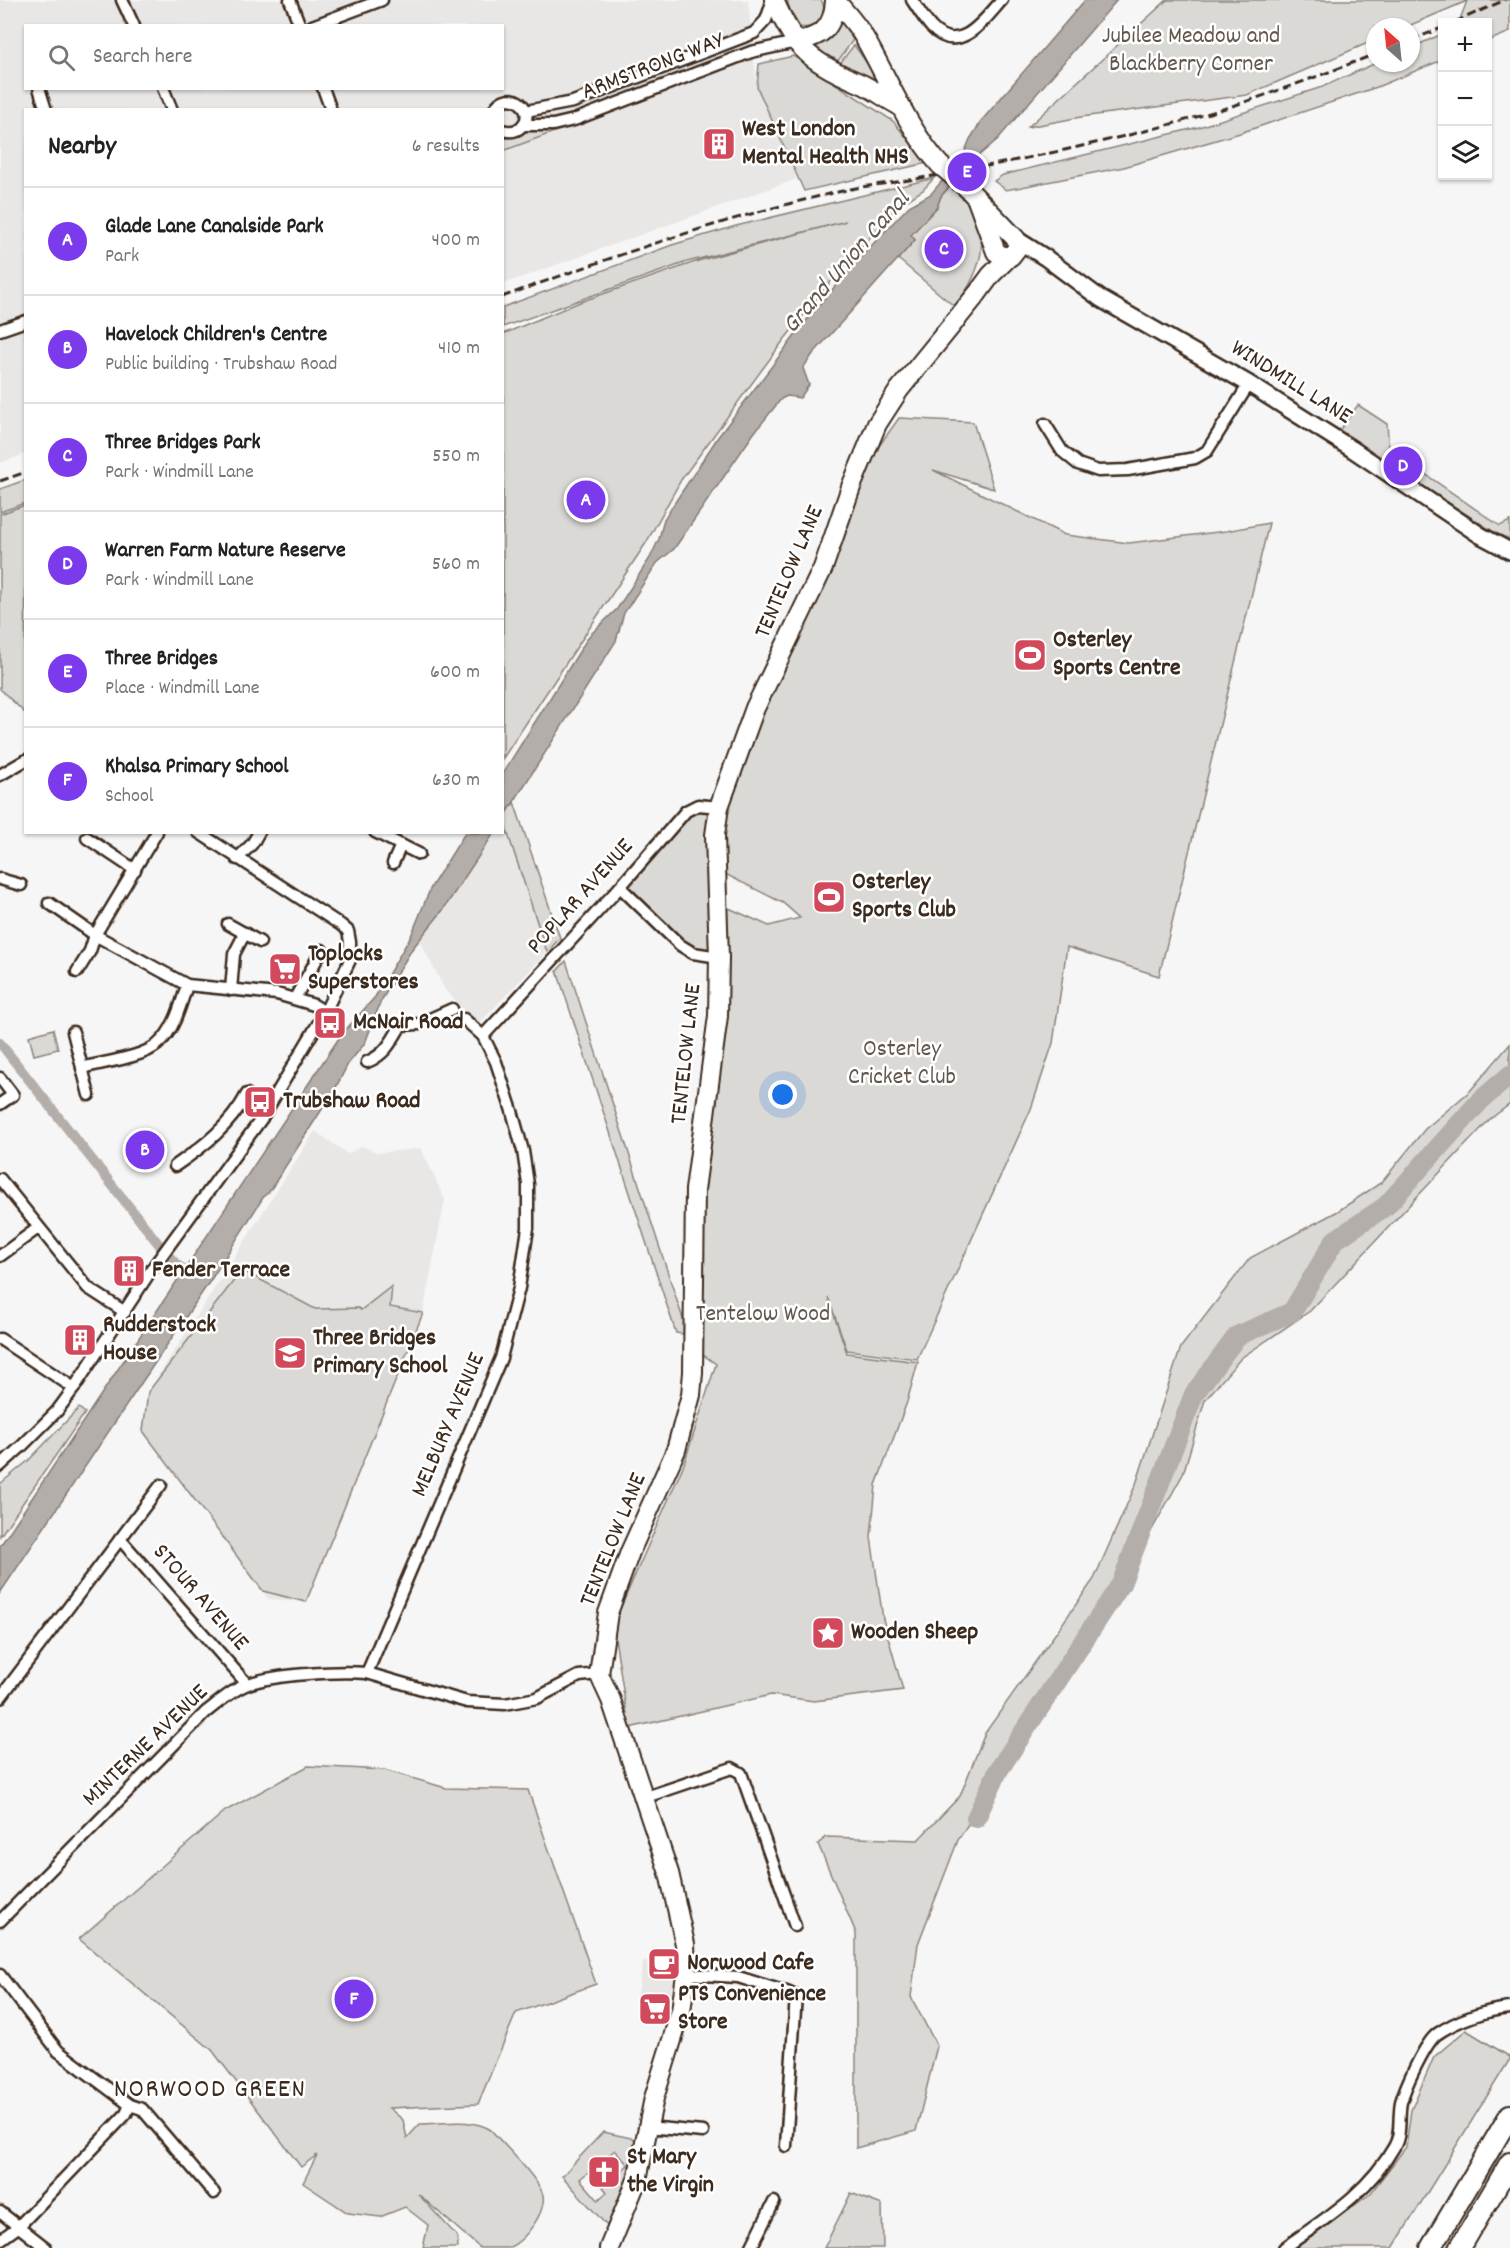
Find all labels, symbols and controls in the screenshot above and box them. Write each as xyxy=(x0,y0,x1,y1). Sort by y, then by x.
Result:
north arrow xyxy=(1366,18,1420,72)
map controls xyxy=(1438,18,1492,180)
button: + xyxy=(1438,18,1492,72)
park label: Jubilee Meadow and Blackberry Corner xyxy=(1102,20,1280,82)
search box xyxy=(24,24,504,90)
street label: ARMSTRONG WAY xyxy=(577,24,730,110)
icon: search xyxy=(45,41,78,74)
text: Search here xyxy=(93,42,192,73)
button: − xyxy=(1438,72,1492,126)
place label: West London Mental Health NHS xyxy=(742,113,909,175)
building icon: West London Mental Health NHS xyxy=(701,126,737,162)
button: layers xyxy=(1438,126,1492,180)
text: Nearby xyxy=(48,129,116,166)
text: 6 results xyxy=(412,133,480,161)
pin: E xyxy=(948,150,986,195)
water label: Grand Union Canal xyxy=(774,182,921,343)
text: Glade Lane Canalside Park xyxy=(105,212,324,243)
pin: C xyxy=(924,226,964,272)
text: A xyxy=(62,227,73,255)
text: 400 m xyxy=(432,227,480,255)
text: Park xyxy=(105,243,139,271)
text: Havelock Children's Centre xyxy=(105,320,327,351)
street label: WINDMILL LANE xyxy=(1224,332,1359,434)
text: B xyxy=(63,335,72,363)
text: 410 m xyxy=(438,335,480,363)
text: Public building · Trubshaw Road xyxy=(105,351,337,379)
text: Three Bridges Park xyxy=(105,428,260,459)
text: C xyxy=(63,443,72,471)
text: 550 m xyxy=(432,443,480,471)
pin: D xyxy=(1384,444,1422,488)
text: Park · Windmill Lane xyxy=(105,459,254,487)
pin: A xyxy=(566,478,606,522)
street label: TENTELOW LANE xyxy=(747,500,833,644)
text: Warren Farm Nature Reserve xyxy=(105,536,346,567)
text: D xyxy=(62,551,73,579)
text: 560 m xyxy=(432,551,480,579)
text: Park · Windmill Lane xyxy=(105,567,254,595)
place label: Osterley Sports Centre xyxy=(1053,624,1181,686)
sports icon: Osterley Sports Centre xyxy=(1012,637,1048,673)
text: Three Bridges xyxy=(105,644,218,675)
text: E xyxy=(63,659,72,687)
text: 600 m xyxy=(430,659,480,687)
text: Place · Windmill Lane xyxy=(105,675,260,703)
text: Khalsa Primary School xyxy=(105,752,289,783)
text: F xyxy=(63,767,72,795)
text: 630 m xyxy=(432,767,480,795)
text: School xyxy=(105,783,154,811)
street label: POPLAR AVENUE xyxy=(520,831,642,962)
place label: Osterley Sports Club xyxy=(852,866,956,928)
sports icon: Osterley Sports Club xyxy=(811,879,847,915)
place label: Toplocks Superstores xyxy=(308,938,419,1000)
supermarket icon: Toplocks Superstores xyxy=(267,951,303,987)
street label: TENTELOW LANE xyxy=(663,982,711,1126)
bus stop icon: McNair Road xyxy=(312,1005,348,1041)
place label: McNair Road xyxy=(353,1006,464,1040)
park label: Osterley Cricket Club xyxy=(848,1033,956,1095)
your location xyxy=(768,1080,797,1109)
bus stop icon: Trubshaw Road xyxy=(242,1084,278,1120)
place label: Trubshaw Road xyxy=(283,1085,420,1119)
pin: B xyxy=(126,1128,164,1172)
building icon: Fender Terrace xyxy=(111,1253,147,1289)
place label: Fender Terrace xyxy=(152,1254,290,1288)
park label: Tentelow Wood xyxy=(696,1298,830,1332)
place label: Rudderstock House xyxy=(103,1309,216,1371)
building icon: Rudderstock House xyxy=(62,1322,98,1358)
place label: Three Bridges Primary School xyxy=(313,1322,448,1384)
school or university icon: Three Bridges Primary School xyxy=(272,1335,308,1371)
street label: MELBURY AVENUE xyxy=(403,1348,495,1502)
street label: TENTELOW LANE xyxy=(572,1468,656,1612)
street label: STOUR AVENUE xyxy=(144,1537,256,1659)
place icon: Wooden Sheep xyxy=(810,1615,846,1651)
place label: Wooden Sheep xyxy=(851,1616,978,1650)
street label: MINTERNE AVENUE xyxy=(75,1677,217,1815)
cafe icon: Norwood Cafe xyxy=(646,1946,682,1982)
place label: Norwood Cafe xyxy=(687,1947,815,1981)
pin: F xyxy=(334,1976,374,2022)
place label: PTS Convenience Store xyxy=(678,1978,827,2040)
supermarket icon: PTS Convenience Store xyxy=(637,1991,673,2027)
district label: NORWOOD GREEN xyxy=(114,2071,306,2110)
place label: St Mary the Virgin xyxy=(627,2141,714,2203)
church icon: St Mary the Virgin xyxy=(586,2154,622,2190)

